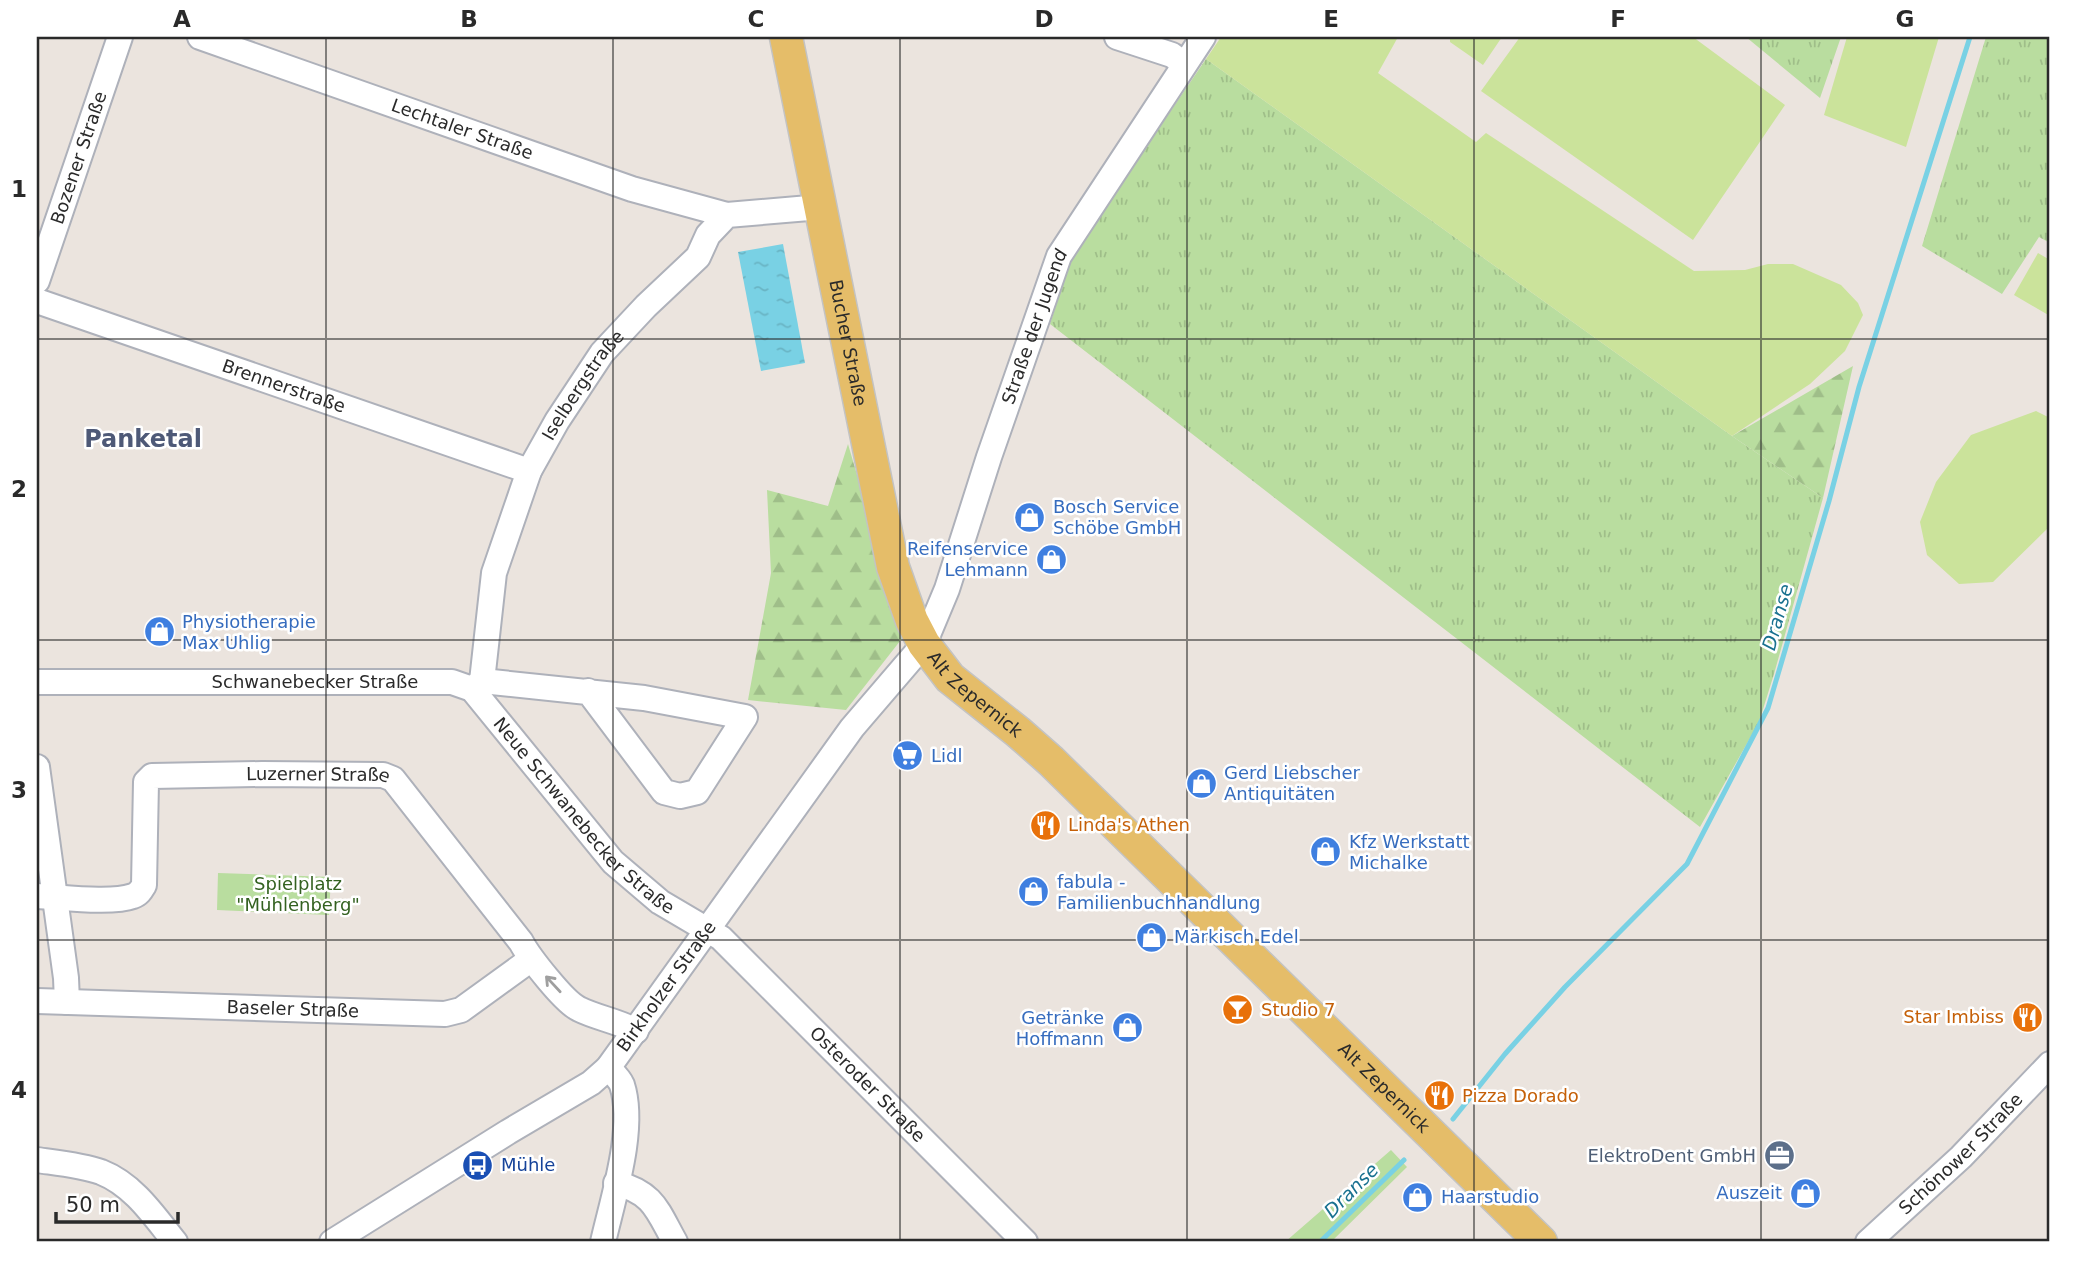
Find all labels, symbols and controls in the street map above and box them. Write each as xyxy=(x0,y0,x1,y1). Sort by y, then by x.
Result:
text: A xyxy=(173,6,191,32)
text: B xyxy=(460,6,478,32)
text: C xyxy=(748,6,764,32)
text: D xyxy=(1034,6,1054,32)
text: E xyxy=(1323,6,1339,32)
text: F xyxy=(1610,6,1626,32)
text: G xyxy=(1896,6,1914,32)
street label: Bozener Straße xyxy=(46,89,111,227)
street label: Lechtaler Straße xyxy=(389,94,536,163)
text: 1 xyxy=(11,176,27,202)
street label: Straße der Jugend xyxy=(997,244,1071,407)
street label: Bucher Straße xyxy=(825,278,871,408)
street label: Iselbergstraße xyxy=(537,326,628,444)
street label: Brennerstraße xyxy=(219,355,348,417)
district label: Panketal xyxy=(84,425,202,453)
text: 2 xyxy=(11,476,27,502)
place label: Bosch Service Schöbe GmbH xyxy=(1053,496,1181,538)
shop icon: Bosch Service Schöbe GmbH xyxy=(1013,500,1047,534)
place label: Reifenservice Lehmann xyxy=(907,538,1028,580)
shop icon: Reifenservice Lehmann xyxy=(1034,542,1068,576)
water label: Dranse xyxy=(1757,581,1797,653)
place label: Physiotherapie Max Uhlig xyxy=(182,611,316,653)
shop icon: Physiotherapie Max Uhlig xyxy=(142,615,176,649)
street label: Alt Zepernick xyxy=(923,647,1027,742)
street label: Schwanebecker Straße xyxy=(212,671,418,692)
street label: Neue Schwanebecker Straße xyxy=(490,713,678,918)
supermarket icon: Lidl xyxy=(891,739,925,773)
place label: Lidl xyxy=(931,745,962,766)
place label: Gerd Liebscher Antiquitäten xyxy=(1224,762,1361,804)
street label: Luzerner Straße xyxy=(246,763,394,787)
shop icon: Gerd Liebscher Antiquitäten xyxy=(1184,766,1218,800)
text: 3 xyxy=(11,777,27,803)
restaurant icon: Linda's Athen xyxy=(1028,808,1062,842)
place label: Linda's Athen xyxy=(1068,814,1190,835)
place label: Kfz Werkstatt Michalke xyxy=(1349,831,1470,873)
shop icon: Kfz Werkstatt Michalke xyxy=(1309,835,1343,869)
place label: fabula - Familienbuchhandlung xyxy=(1057,871,1260,913)
park label: Spielplatz "Mühlenberg" xyxy=(236,873,360,915)
shop icon: fabula - Familienbuchhandlung xyxy=(1017,875,1051,909)
street label: Birkholzer Straße xyxy=(612,917,720,1056)
shop icon: Märkisch Edel xyxy=(1134,920,1168,954)
place label: Märkisch Edel xyxy=(1174,926,1299,947)
one-way arrow xyxy=(545,976,562,993)
bar icon: Studio 7 xyxy=(1221,993,1255,1027)
street label: Baseler Straße xyxy=(226,996,359,1021)
place label: Studio 7 xyxy=(1261,999,1336,1020)
restaurant icon: Star Imbiss xyxy=(2010,1000,2044,1034)
place label: Star Imbiss xyxy=(1903,1006,2004,1027)
place label: Getränke Hoffmann xyxy=(1016,1007,1104,1049)
shop icon: Getränke Hoffmann xyxy=(1110,1011,1144,1045)
street label: Osteroder Straße xyxy=(806,1022,930,1146)
street label: Alt Zepernick xyxy=(1334,1038,1435,1137)
text: 4 xyxy=(11,1077,27,1103)
restaurant icon: Pizza Dorado xyxy=(1422,1079,1456,1113)
place label: Pizza Dorado xyxy=(1462,1085,1579,1106)
street label: Schönower Straße xyxy=(1894,1089,2026,1219)
office icon: ElektroDent GmbH xyxy=(1762,1139,1796,1173)
place label: ElektroDent GmbH xyxy=(1587,1145,1756,1166)
bus stop icon: Mühle xyxy=(461,1148,495,1182)
place label: Mühle xyxy=(501,1154,555,1175)
water label: Dranse xyxy=(1319,1158,1383,1222)
shop icon: Auszeit xyxy=(1788,1176,1822,1210)
shop icon: Haarstudio xyxy=(1401,1180,1435,1214)
scale bar xyxy=(56,1181,178,1225)
place label: Auszeit xyxy=(1716,1182,1782,1203)
place label: Haarstudio xyxy=(1441,1186,1539,1207)
text: 50 m xyxy=(66,1193,120,1217)

